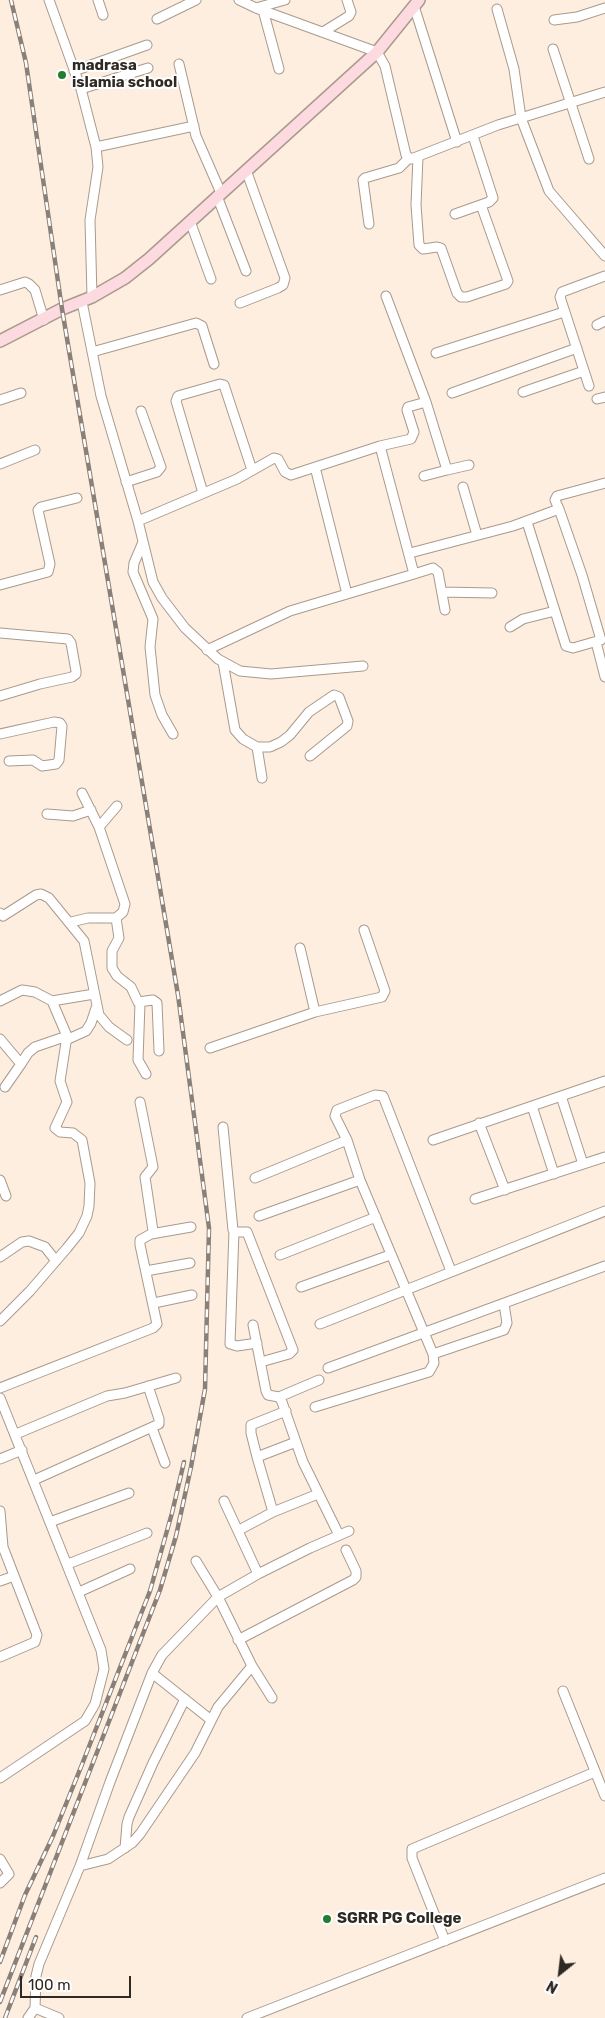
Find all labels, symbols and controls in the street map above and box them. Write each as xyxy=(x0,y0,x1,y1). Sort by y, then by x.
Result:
place label: madrasa islamia school xyxy=(72,57,177,92)
marker: madrasa islamia school xyxy=(56,69,68,81)
place label: SGRR PG College xyxy=(337,1910,461,1928)
marker: SGRR PG College xyxy=(321,1913,333,1925)
north arrow xyxy=(535,1948,585,1998)
scale bar xyxy=(22,1966,134,1998)
text: 100 m xyxy=(28,1976,70,1994)
text: N xyxy=(544,1977,561,1996)

